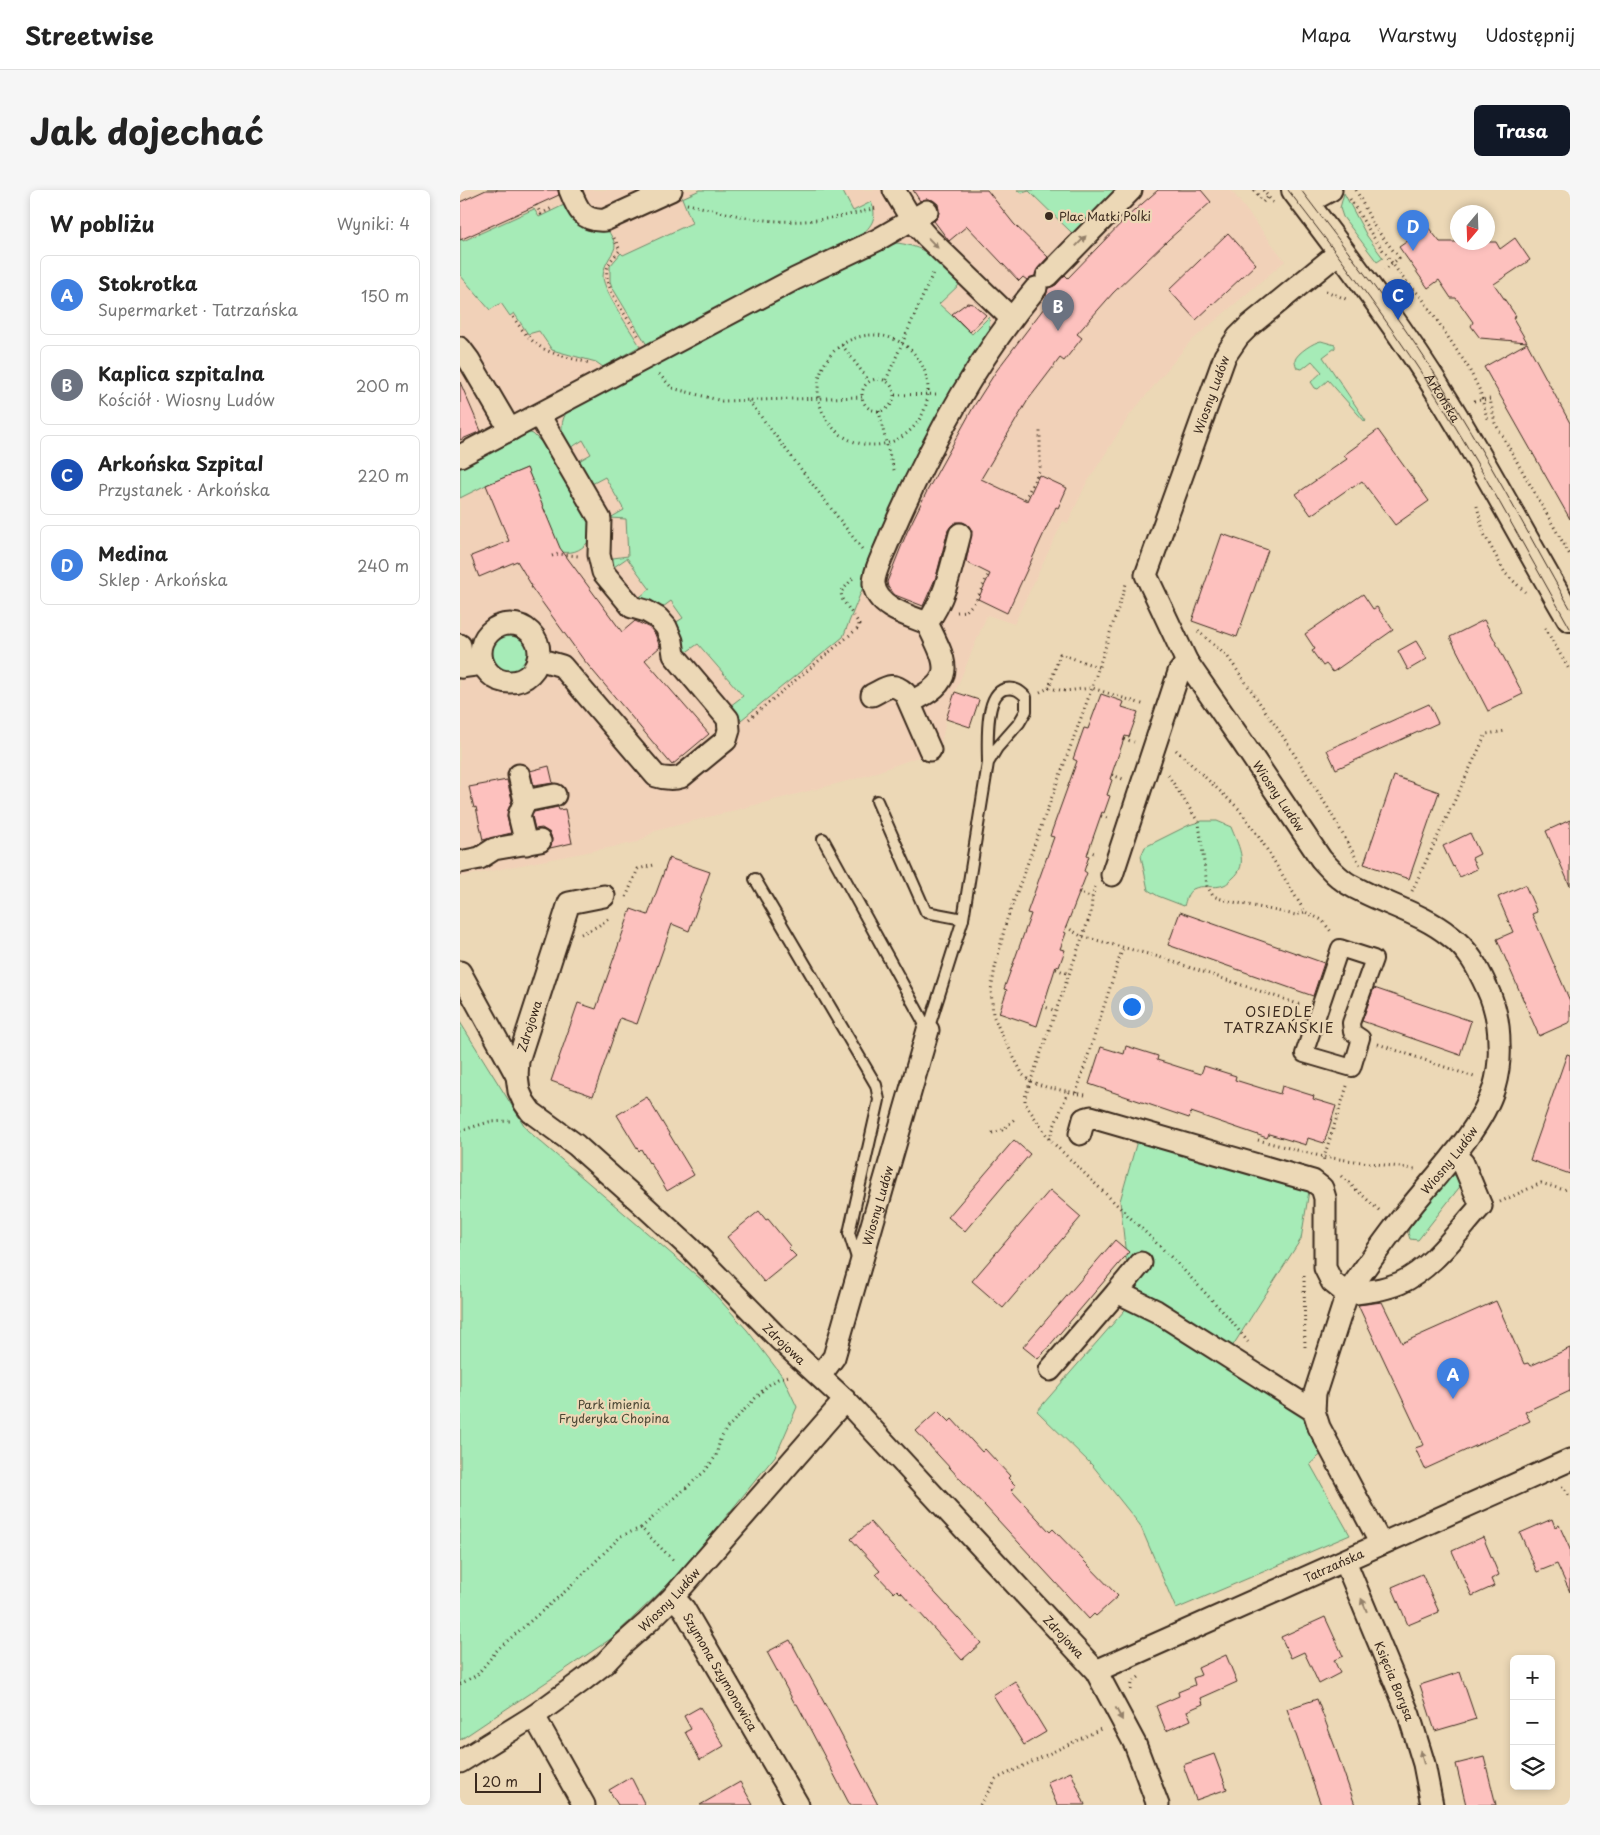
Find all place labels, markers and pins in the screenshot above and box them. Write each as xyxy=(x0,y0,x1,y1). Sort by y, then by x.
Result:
place label: Plac Matki Polki xyxy=(1059,207,1151,225)
marker: Plac Matki Polki xyxy=(1043,210,1055,222)
pin: D xyxy=(1397,210,1429,251)
pin: C xyxy=(1382,279,1414,320)
pin: B xyxy=(1042,290,1074,331)
pin: A xyxy=(1437,1358,1469,1399)

